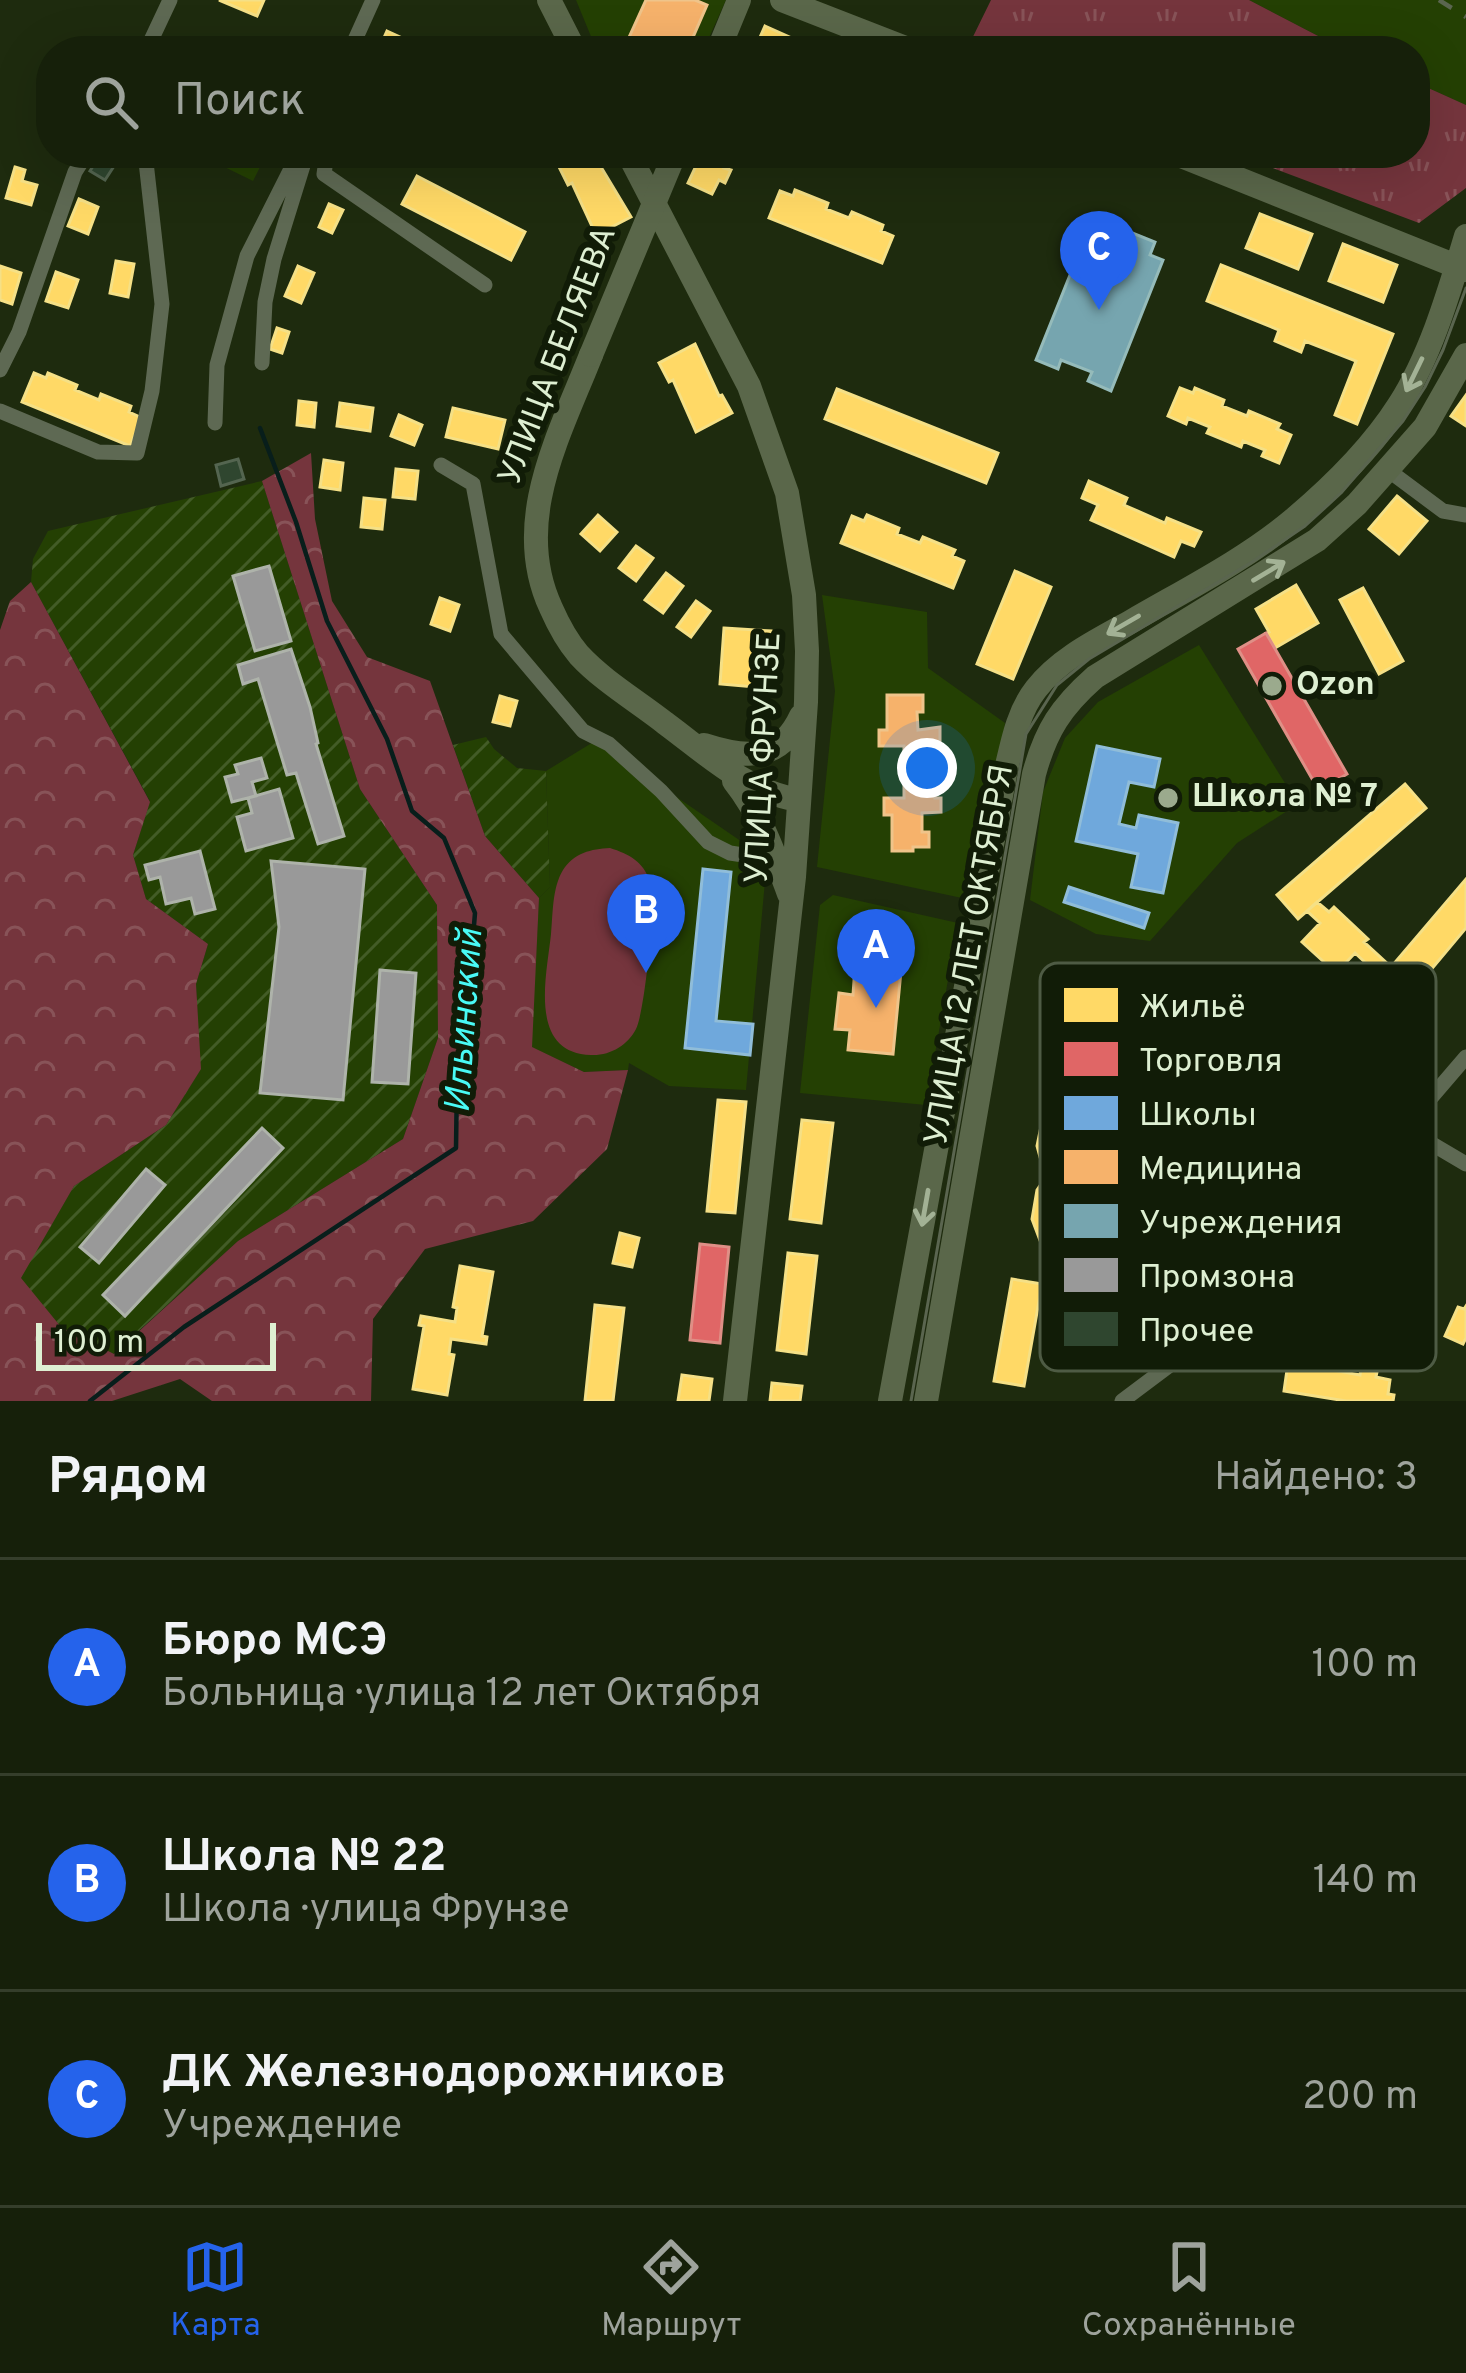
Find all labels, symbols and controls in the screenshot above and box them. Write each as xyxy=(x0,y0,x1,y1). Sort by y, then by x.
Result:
search box xyxy=(36,36,1430,168)
icon: search xyxy=(78,69,144,135)
text: Поиск xyxy=(174,74,305,131)
pin: C xyxy=(1060,211,1138,310)
street label: УЛИЦА БЕЛЯЕВА xyxy=(490,221,628,491)
one-way arrow xyxy=(1402,357,1424,393)
one-way arrow xyxy=(1251,559,1285,583)
one-way arrow xyxy=(1107,614,1142,638)
street label: УЛИЦА ФРУНЗЕ xyxy=(737,631,793,885)
place label: Ozon xyxy=(1296,665,1375,707)
marker: Ozon xyxy=(1259,673,1285,699)
your location xyxy=(897,738,957,798)
street label: УЛИЦА 12 ЛЕТ ОКТЯБРЯ xyxy=(917,761,1025,1149)
place label: Школа № 7 xyxy=(1192,777,1378,819)
marker: Школа № 7 xyxy=(1155,785,1181,811)
pin: B xyxy=(607,874,685,973)
pin: A xyxy=(837,909,915,1008)
water label: Ильинский xyxy=(437,926,495,1114)
legend xyxy=(1040,963,1436,1371)
text: Жильё xyxy=(1139,988,1245,1030)
text: Торговля xyxy=(1139,1042,1283,1084)
text: Школы xyxy=(1139,1096,1257,1138)
text: Медицина xyxy=(1139,1150,1302,1192)
one-way arrow xyxy=(913,1188,936,1227)
text: Учреждения xyxy=(1139,1204,1342,1246)
text: Промзона xyxy=(1139,1258,1295,1300)
text: Прочее xyxy=(1139,1312,1254,1354)
scale bar xyxy=(36,1317,276,1370)
text: 100 m xyxy=(54,1323,144,1365)
text: Рядом xyxy=(48,1447,208,1512)
text: Найдено: 3 xyxy=(1214,1455,1418,1504)
text: Бюро МСЭ xyxy=(162,1614,388,1671)
text: A xyxy=(73,1642,101,1691)
text: 100 m xyxy=(1311,1642,1418,1691)
text: Больница · улица 12 лет Октября xyxy=(162,1671,761,1720)
text: Школа № 22 xyxy=(162,1830,446,1887)
text: B xyxy=(74,1858,100,1907)
text: 140 m xyxy=(1313,1858,1418,1907)
text: Школа · улица Фрунзе xyxy=(162,1887,569,1936)
text: ДК Железнодорожников xyxy=(162,2046,726,2103)
text: C xyxy=(75,2074,99,2123)
text: 200 m xyxy=(1302,2074,1418,2123)
text: Учреждение xyxy=(162,2103,402,2152)
tab: Карта xyxy=(170,2234,261,2348)
tab: Маршрут xyxy=(601,2234,741,2348)
tab: Сохранённые xyxy=(1082,2234,1296,2348)

